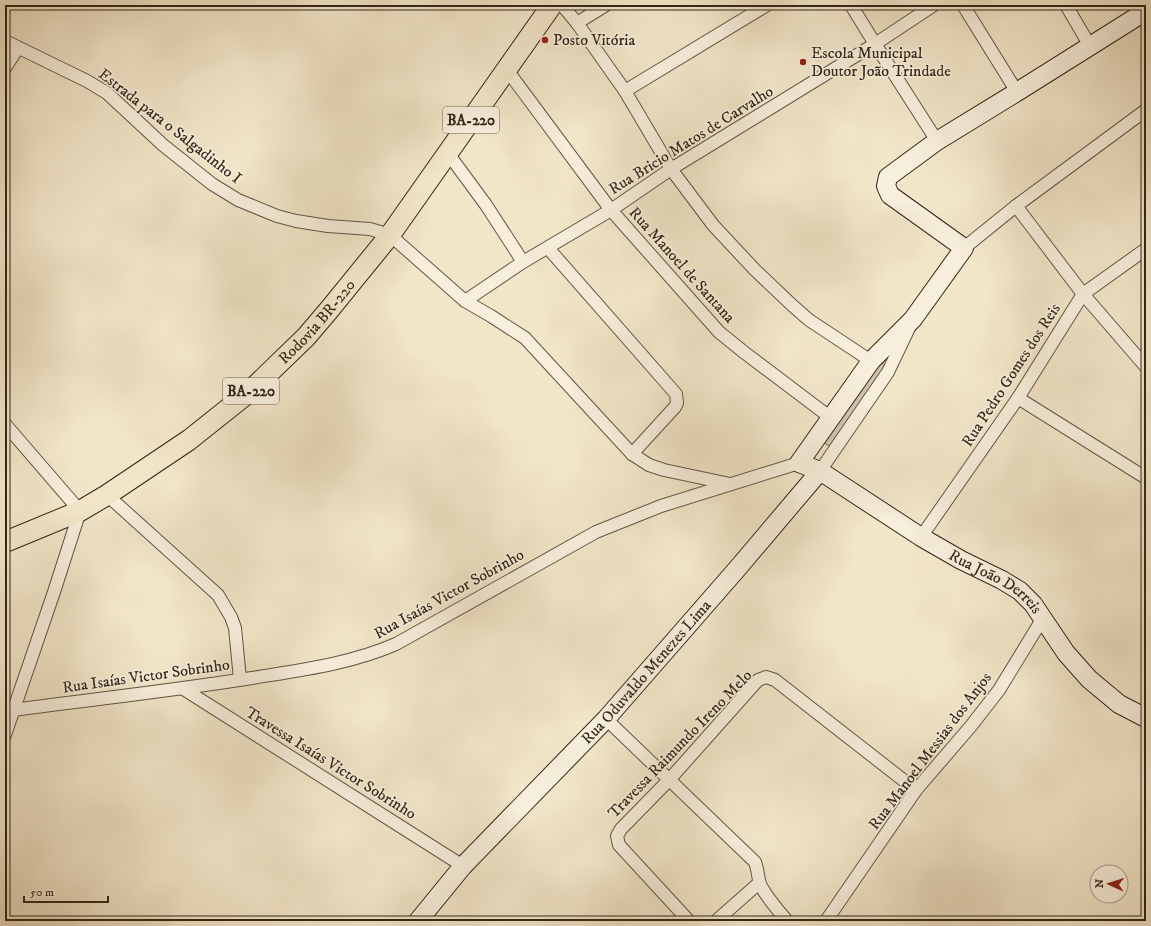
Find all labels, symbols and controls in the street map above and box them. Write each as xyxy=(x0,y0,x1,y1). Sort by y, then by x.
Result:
place label: Posto Vitória xyxy=(553,30,635,50)
marker: Posto Vitória xyxy=(540,35,550,45)
place label: Escola Municipal Doutor João Trindade xyxy=(811,43,951,81)
marker: Escola Municipal Doutor João Trindade xyxy=(798,57,808,67)
street label: Estrada para o Salgadinho I xyxy=(94,64,246,188)
street label: Rua Bricio Matos de Carvalho xyxy=(605,81,777,199)
road number: BA-220 xyxy=(443,107,499,133)
street label: Rua Manoel de Santana xyxy=(625,203,740,327)
street label: Rodovia BR-220 xyxy=(274,275,360,368)
street label: Rua Pedro Gomes dos Reis xyxy=(957,300,1065,450)
road number: BA-220 xyxy=(223,378,279,404)
street label: Rua Isaías Victor Sobrinho xyxy=(370,544,528,644)
street label: Rua João Derreis xyxy=(945,545,1047,617)
street label: Rua Oduvaldo Menezes Lima xyxy=(577,596,716,748)
street label: Rua Isaías Victor Sobrinho xyxy=(61,654,231,698)
street label: Travessa Raimundo Ireno Melo xyxy=(604,665,756,822)
street label: Rua Manoel Messias dos Anjos xyxy=(864,668,996,834)
street label: Travessa Isaías Victor Sobrinho xyxy=(242,702,420,824)
north arrow xyxy=(1089,864,1129,904)
scale bar xyxy=(24,878,108,904)
text: N xyxy=(1093,879,1107,888)
text: 50 m xyxy=(30,885,54,900)

